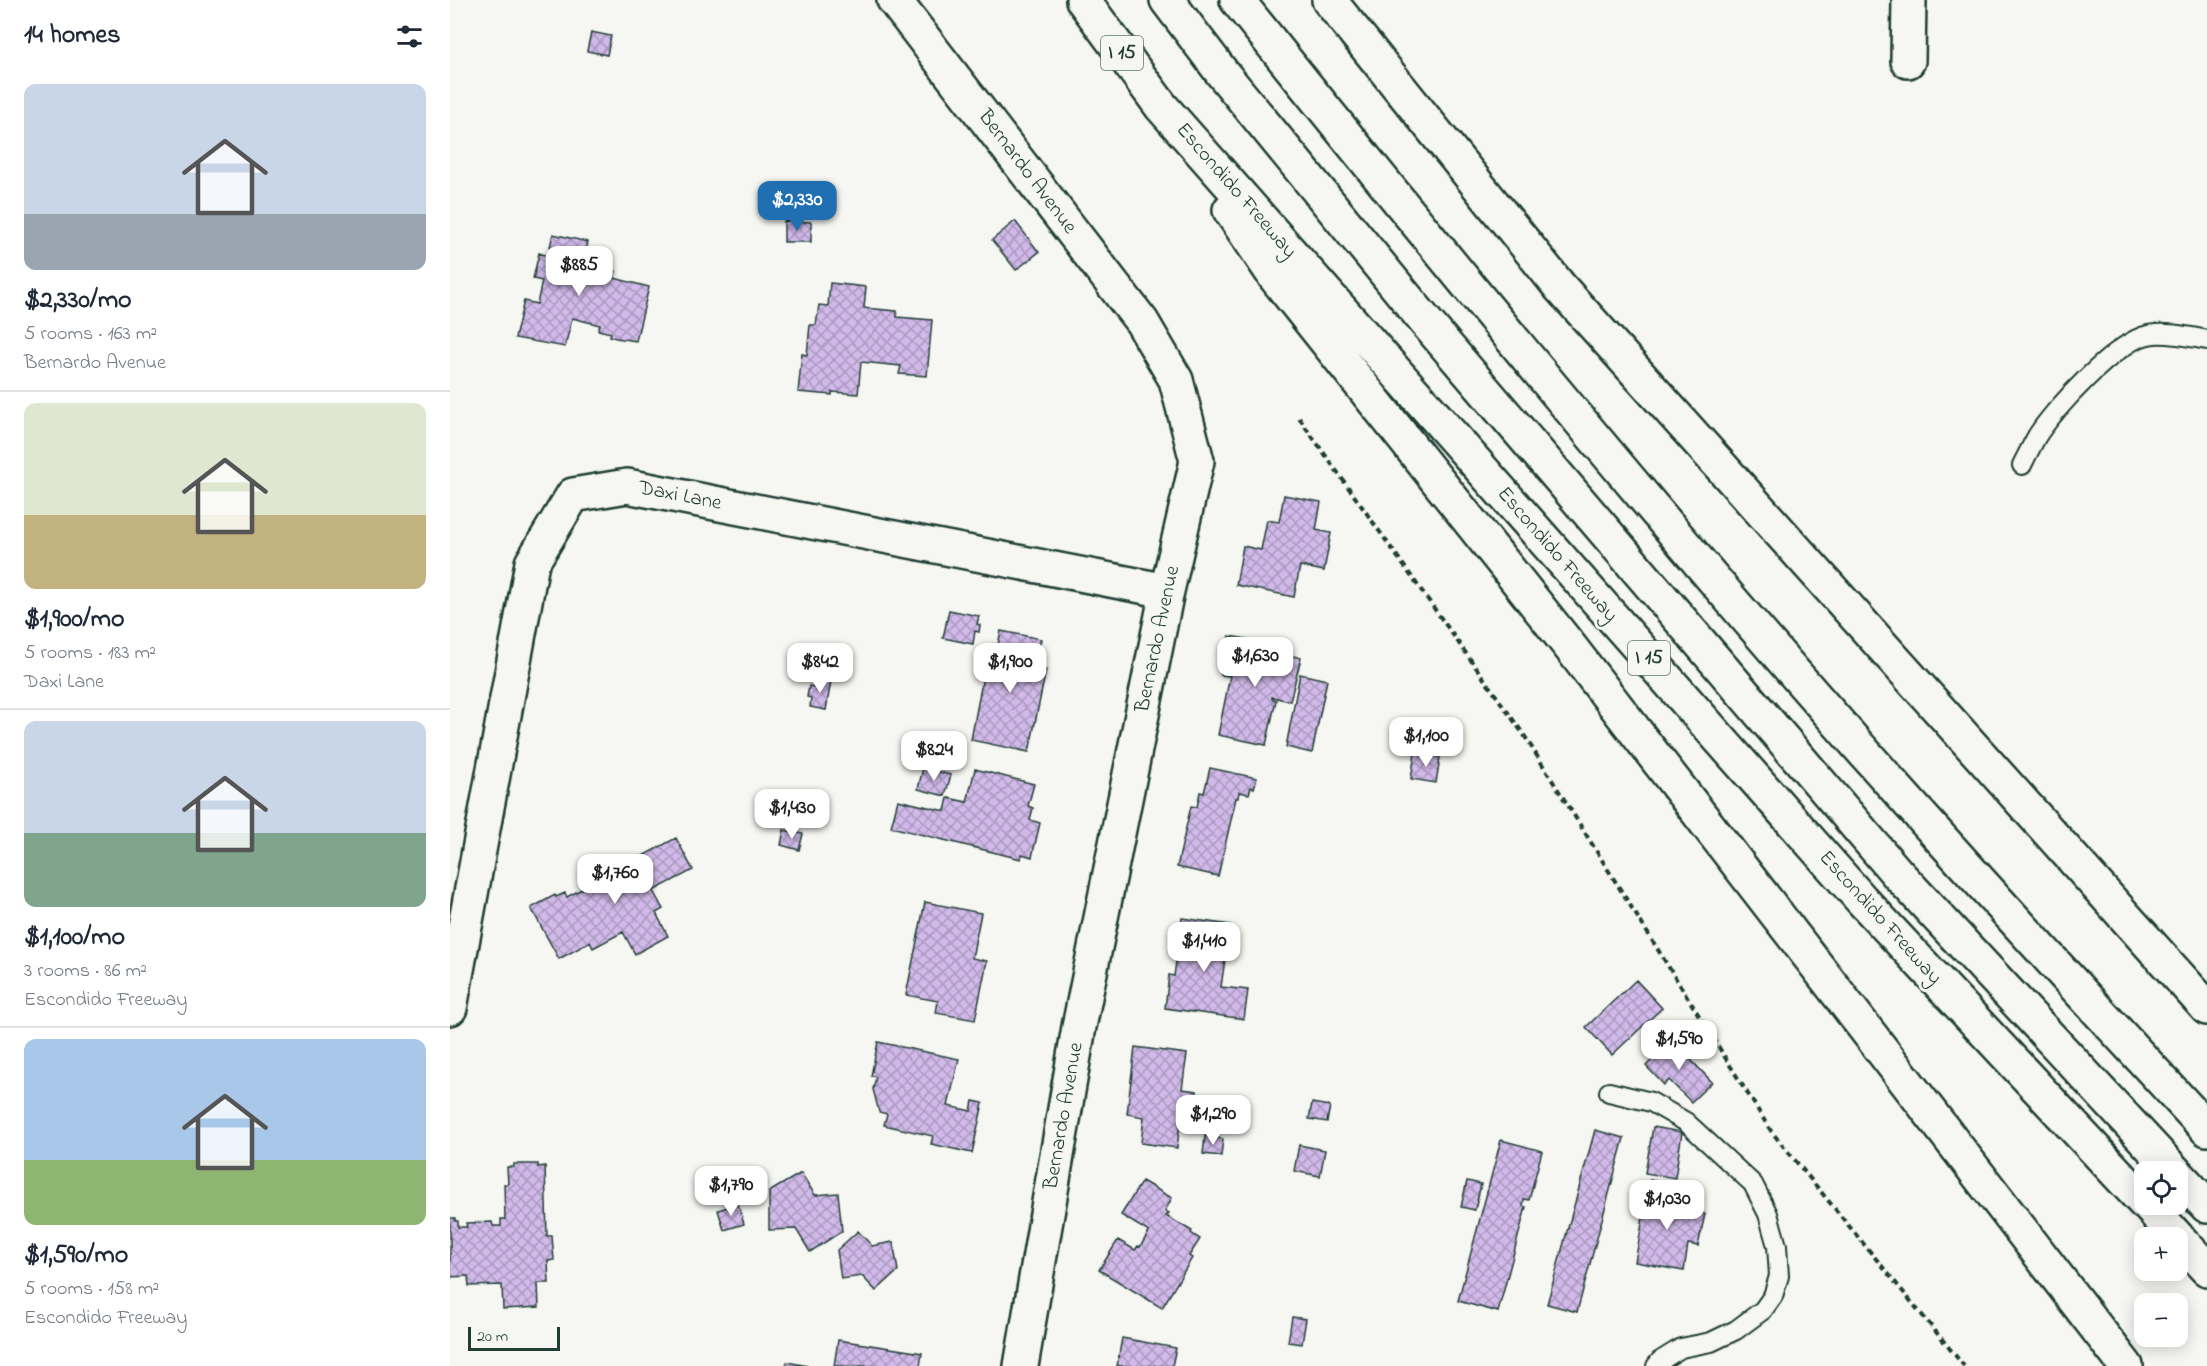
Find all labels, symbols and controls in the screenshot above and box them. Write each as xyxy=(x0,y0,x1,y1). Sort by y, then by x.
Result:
text: 14 homes xyxy=(24,17,120,55)
icon: filters xyxy=(393,20,426,53)
road number: I 15 xyxy=(1101,36,1143,70)
street label: Bernardo Avenue xyxy=(970,103,1084,241)
street label: Escondido Freeway xyxy=(1167,116,1304,267)
icon: home xyxy=(171,123,279,231)
pin: $2,330 xyxy=(748,181,846,232)
text: $2,330 xyxy=(772,186,822,215)
pin: $885 xyxy=(543,246,615,297)
text: $885 xyxy=(560,251,598,280)
text: $2,330/mo xyxy=(24,282,132,320)
text: 5 rooms · 163 m² xyxy=(24,320,157,349)
text: Bernardo Avenue xyxy=(24,349,166,378)
icon: home xyxy=(171,442,279,550)
street label: Daxi Lane xyxy=(635,473,725,519)
street label: Escondido Freeway xyxy=(1488,480,1625,631)
street label: Bernardo Avenue xyxy=(1128,562,1188,716)
text: $1,900/mo xyxy=(24,601,125,639)
pin: $1,630 xyxy=(1206,637,1304,688)
text: 5 rooms · 183 m² xyxy=(24,639,156,668)
road number: I 15 xyxy=(1628,641,1670,675)
text: $1,630 xyxy=(1231,642,1279,671)
pin: $842 xyxy=(784,643,856,694)
pin: $1,900 xyxy=(961,643,1059,694)
text: $842 xyxy=(801,648,839,677)
text: $1,900 xyxy=(987,648,1033,677)
text: Daxi Lane xyxy=(24,668,104,697)
pin: $1,100 xyxy=(1377,717,1475,768)
text: $1,100 xyxy=(1403,722,1449,751)
pin: $824 xyxy=(898,731,970,782)
text: $824 xyxy=(915,736,953,765)
icon: home xyxy=(171,760,279,868)
pin: $1,430 xyxy=(743,789,841,840)
text: $1,430 xyxy=(768,794,816,823)
street label: Escondido Freeway xyxy=(1810,844,1949,993)
pin: $1,760 xyxy=(566,854,664,905)
text: $1,760 xyxy=(591,859,639,888)
text: $1,100/mo xyxy=(24,919,125,957)
pin: $1,410 xyxy=(1155,922,1253,973)
text: $1,410 xyxy=(1181,927,1227,956)
text: 3 rooms · 86 m² xyxy=(24,957,147,986)
text: Escondido Freeway xyxy=(24,986,187,1015)
pin: $1,590 xyxy=(1630,1020,1728,1071)
text: $1,590 xyxy=(1655,1025,1703,1054)
street label: Bernardo Avenue xyxy=(1036,1039,1092,1193)
icon: home xyxy=(171,1078,279,1186)
pin: $1,290 xyxy=(1164,1095,1262,1146)
text: $1,290 xyxy=(1190,1100,1236,1129)
map controls xyxy=(2134,1161,2188,1347)
button: locate xyxy=(2134,1161,2188,1215)
pin: $1,790 xyxy=(682,1166,780,1217)
text: $1,790 xyxy=(709,1171,753,1200)
pin: $1,030 xyxy=(1618,1180,1716,1231)
text: $1,030 xyxy=(1643,1185,1691,1214)
button: + xyxy=(2134,1227,2188,1281)
text: $1,590/mo xyxy=(24,1237,128,1275)
text: 5 rooms · 158 m² xyxy=(24,1275,159,1304)
button: − xyxy=(2134,1293,2188,1347)
text: Escondido Freeway xyxy=(24,1304,187,1333)
scale bar xyxy=(468,1324,560,1352)
text: 20 m xyxy=(477,1325,508,1349)

